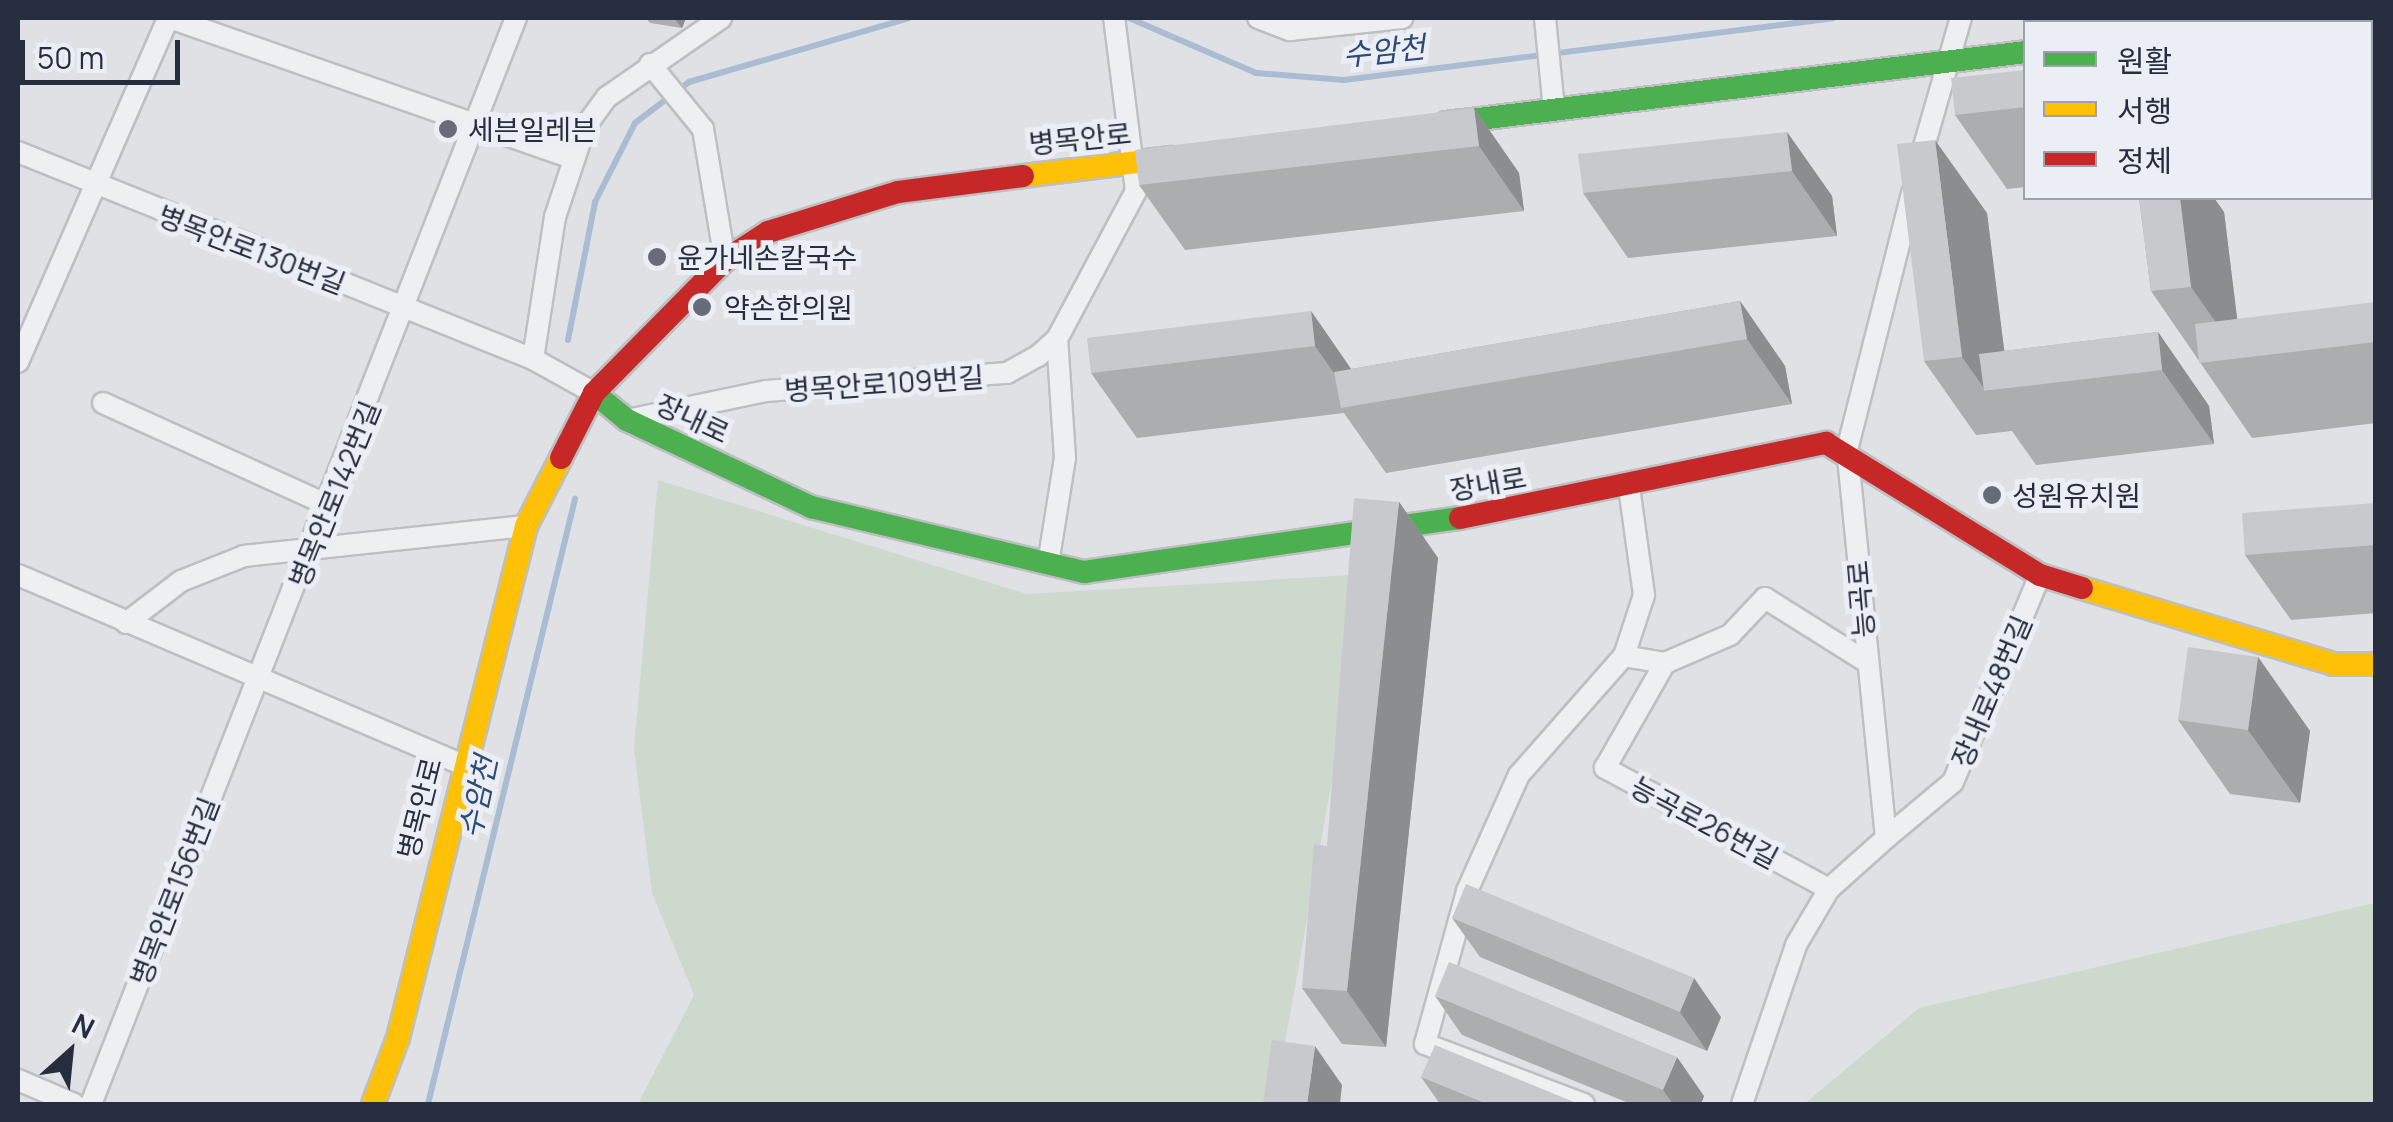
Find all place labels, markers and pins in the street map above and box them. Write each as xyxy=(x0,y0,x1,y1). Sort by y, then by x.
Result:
place label: 세븐일레븐 xyxy=(468,112,597,146)
marker: 세븐일레븐 xyxy=(437,118,459,140)
place label: 윤가네손칼국수 xyxy=(677,240,857,274)
marker: 윤가네손칼국수 xyxy=(646,246,668,268)
place label: 약손한의원 xyxy=(724,290,853,324)
marker: 약손한의원 xyxy=(689,294,715,320)
place label: 성원유치원 xyxy=(2012,478,2141,512)
marker: 성원유치원 xyxy=(1981,484,2003,506)

